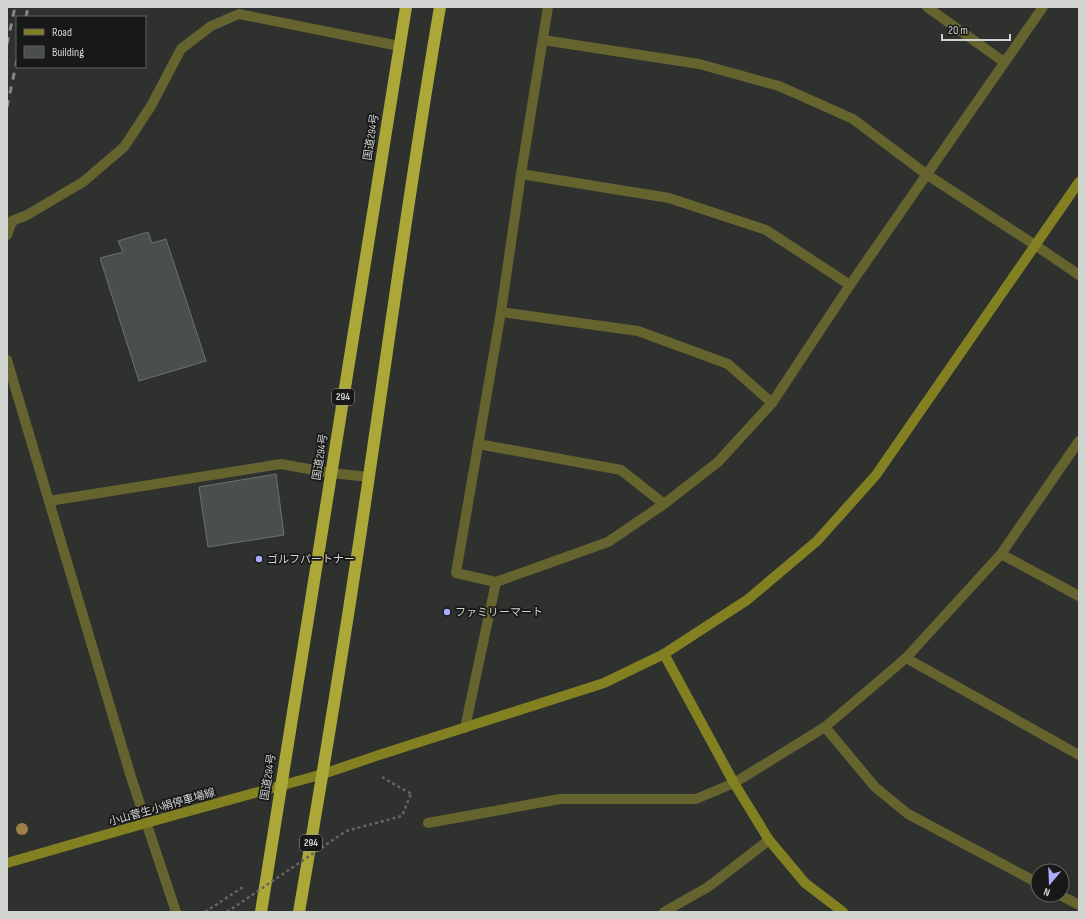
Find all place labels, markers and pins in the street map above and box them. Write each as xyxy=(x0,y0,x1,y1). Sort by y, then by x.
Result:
place label: ゴルフパートナー xyxy=(267,553,355,566)
marker: ゴルフパートナー xyxy=(254,554,264,564)
place label: ファミリーマート xyxy=(455,606,543,619)
marker: ファミリーマート xyxy=(442,607,452,617)

